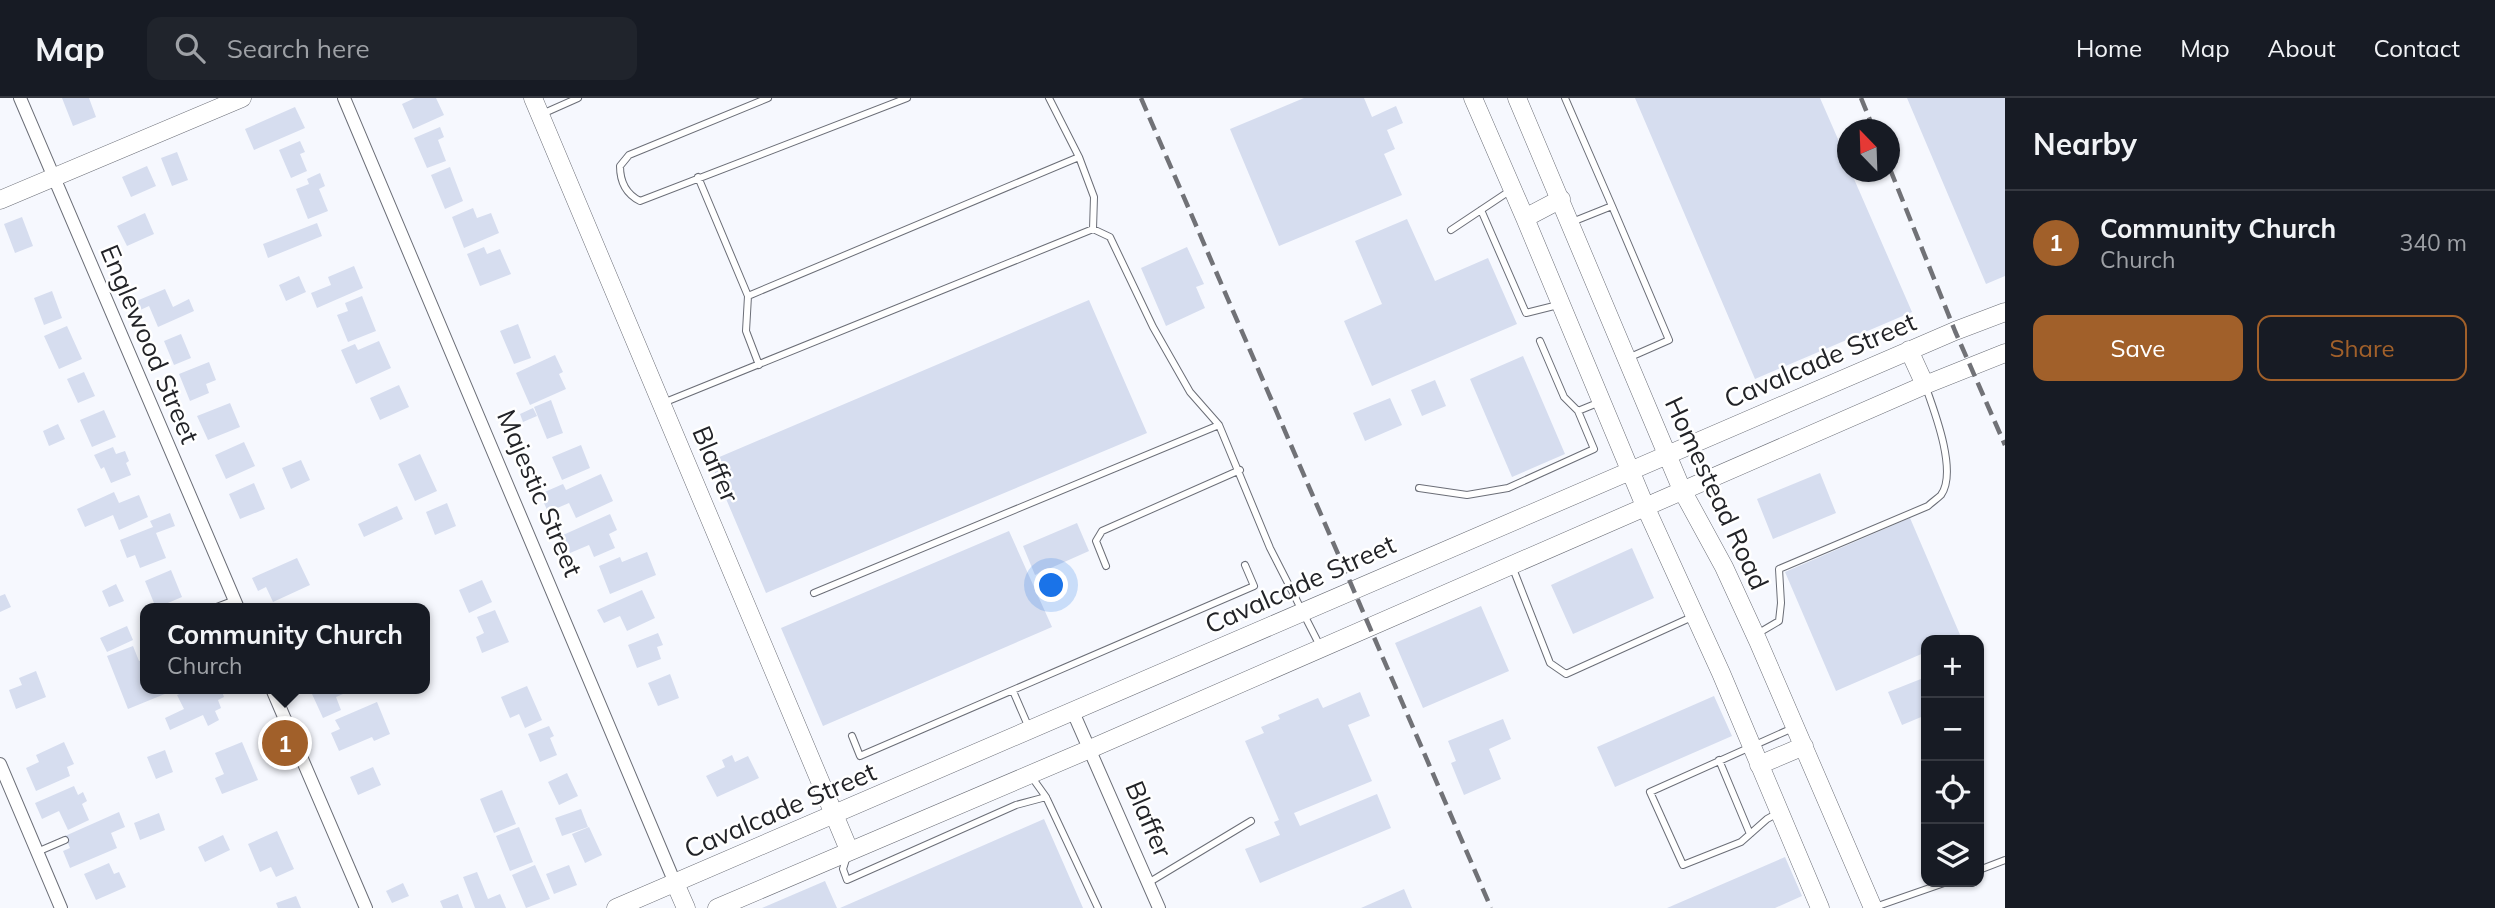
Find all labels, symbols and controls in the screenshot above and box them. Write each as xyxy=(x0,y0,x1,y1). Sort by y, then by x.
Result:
search box xyxy=(147,17,637,80)
text: Map xyxy=(35,28,105,69)
icon: search xyxy=(171,29,209,67)
text: Search here xyxy=(227,32,370,65)
text: Home xyxy=(2076,33,2142,63)
text: Map xyxy=(2180,33,2230,63)
text: About xyxy=(2268,33,2336,63)
text: Contact xyxy=(2374,33,2460,63)
north arrow xyxy=(1837,119,1900,182)
text: Nearby xyxy=(2033,125,2137,163)
text: Community Church xyxy=(2100,212,2336,245)
text: 1 xyxy=(2049,228,2063,257)
text: 340 m xyxy=(2399,228,2467,257)
street label: Englewood Street xyxy=(93,240,207,448)
text: Church xyxy=(2100,245,2176,274)
street label: Cavalcade Street xyxy=(1719,305,1921,415)
button: Save xyxy=(2033,315,2243,381)
button: Share xyxy=(2257,315,2467,381)
street label: Homestead Road xyxy=(1658,391,1776,595)
street label: Majestic Street xyxy=(490,405,590,581)
street label: Blaffer xyxy=(685,421,747,508)
street label: Cavalcade Street xyxy=(1200,527,1400,641)
your location xyxy=(1034,568,1068,602)
popup xyxy=(140,603,430,694)
text: Community Church xyxy=(167,618,403,651)
map controls xyxy=(1921,635,1984,887)
button: + xyxy=(1921,635,1984,698)
text: Church xyxy=(167,651,243,680)
button: − xyxy=(1921,698,1984,761)
pin: 1 xyxy=(262,717,308,769)
street label: Cavalcade Street xyxy=(679,755,881,865)
button: locate xyxy=(1921,761,1984,824)
street label: Blaffer xyxy=(1118,776,1180,863)
button: layers xyxy=(1921,824,1984,887)

